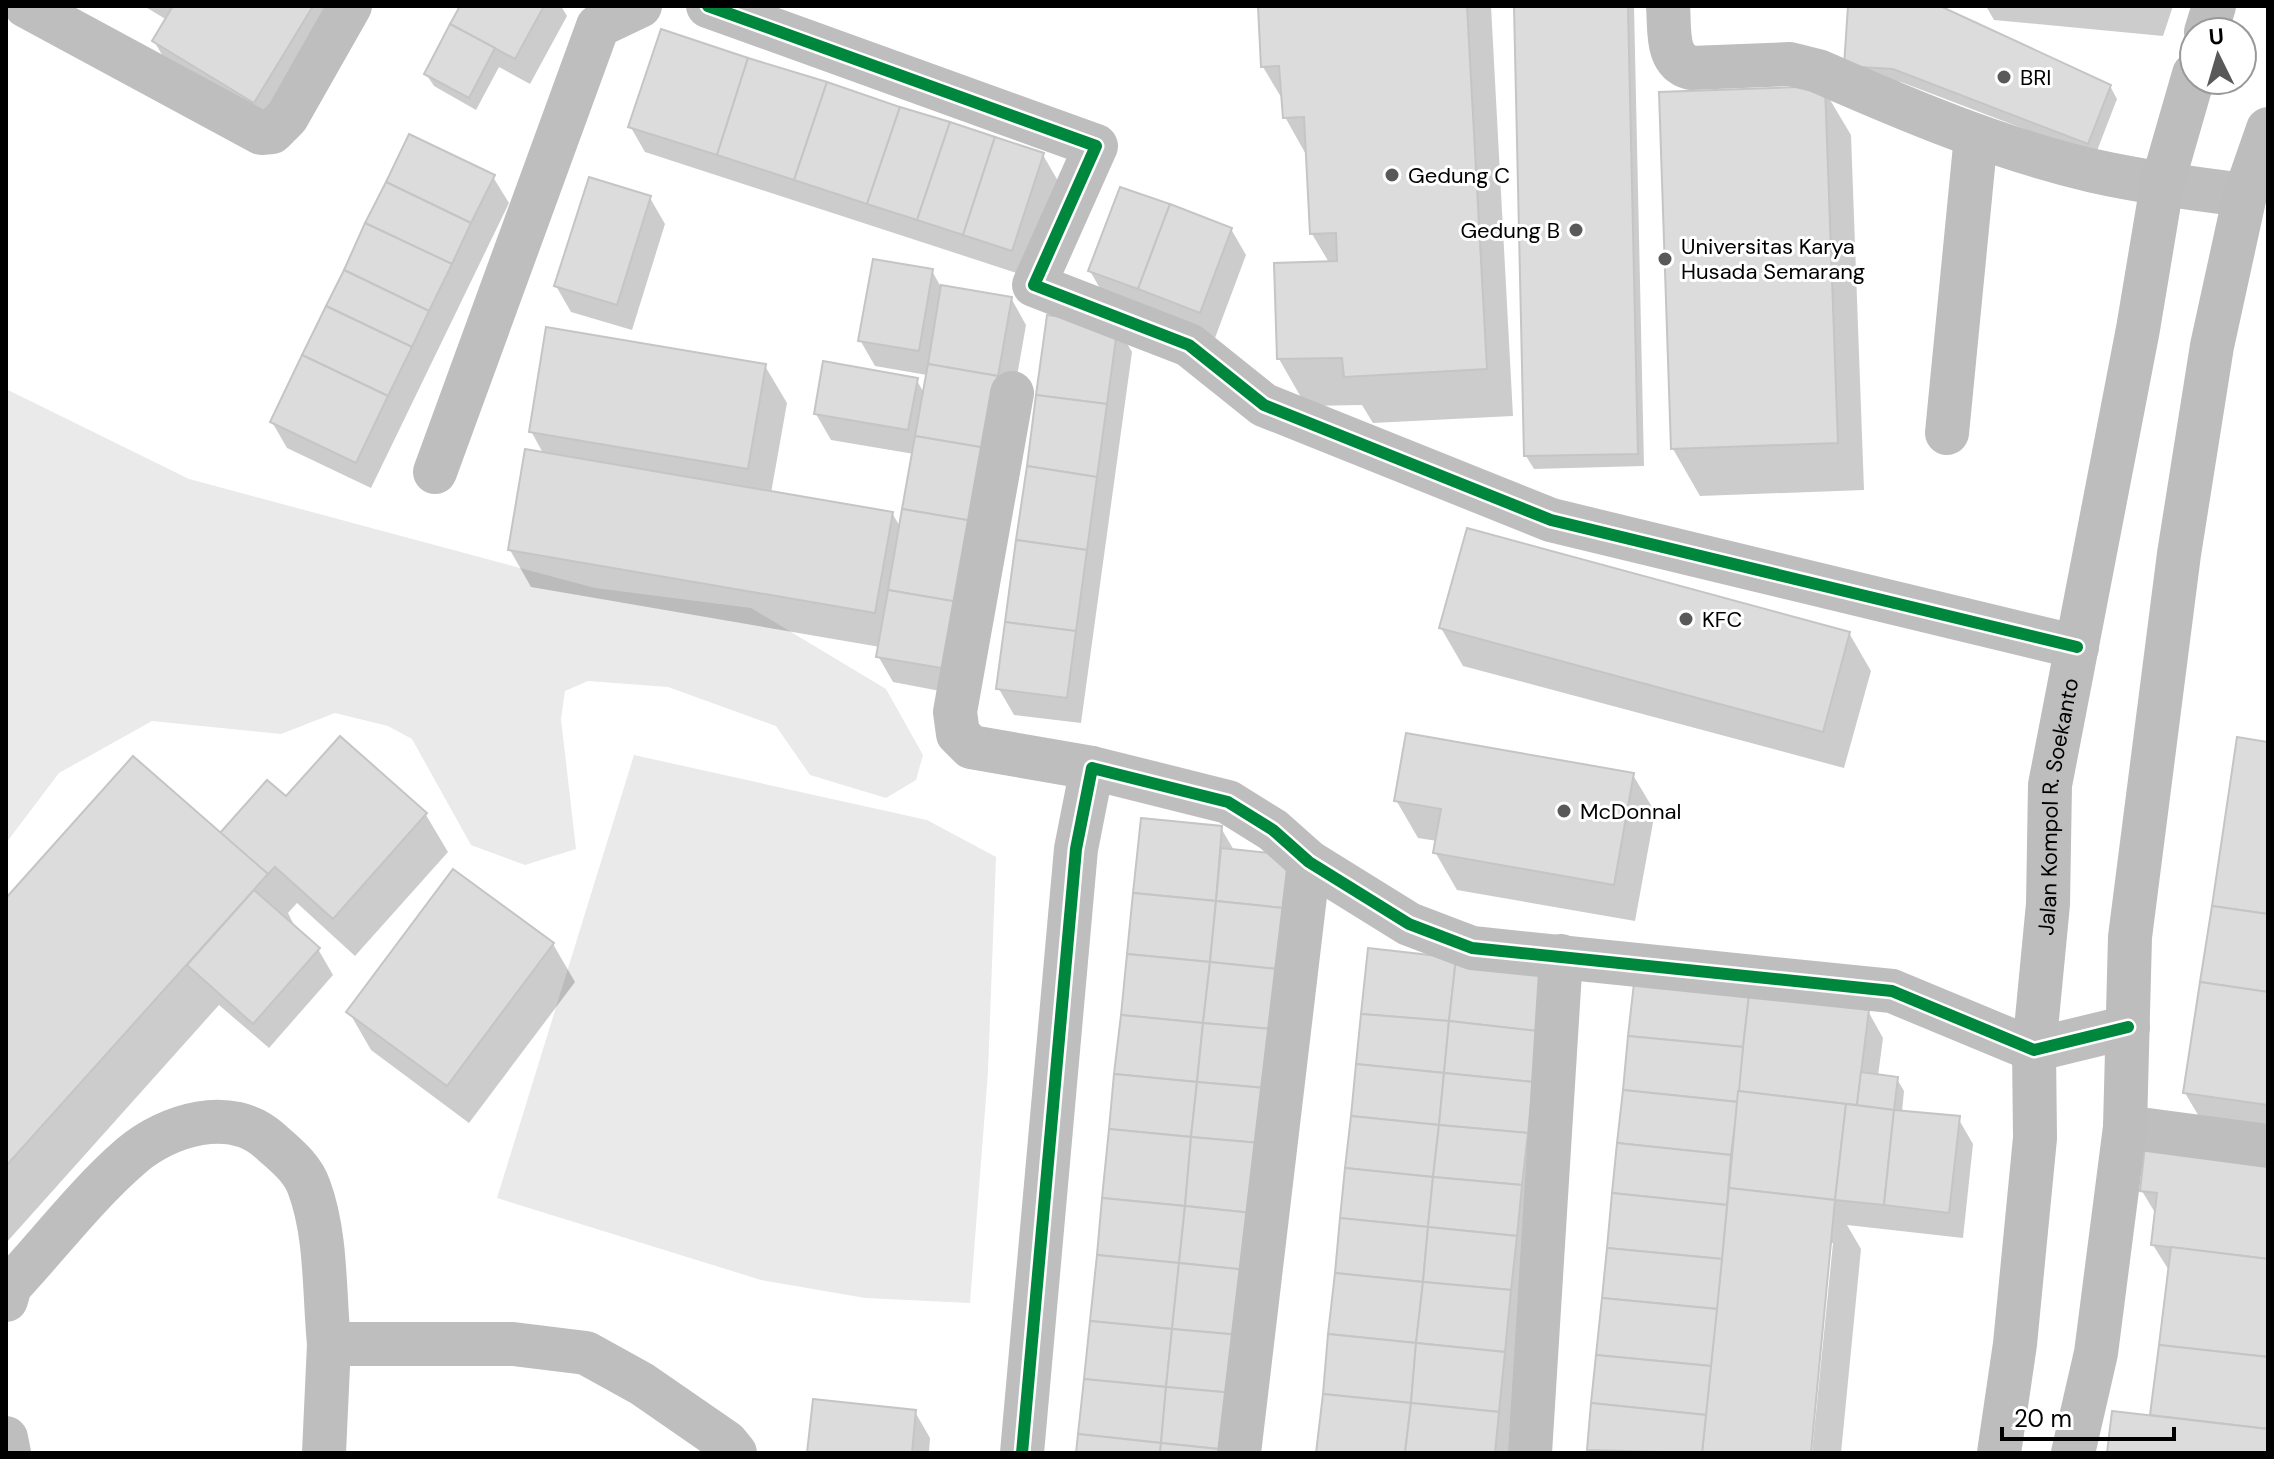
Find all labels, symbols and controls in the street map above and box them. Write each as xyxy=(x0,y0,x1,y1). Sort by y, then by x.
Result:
north arrow xyxy=(2178,16,2258,96)
text: U xyxy=(2208,21,2225,52)
place label: BRI xyxy=(2020,63,2051,92)
marker: BRI xyxy=(1995,68,2013,86)
place label: Gedung C xyxy=(1408,161,1510,190)
marker: Gedung C xyxy=(1383,166,1401,184)
place label: Gedung B xyxy=(1460,216,1560,245)
marker: Gedung B xyxy=(1567,221,1585,239)
place label: Universitas Karya Husada Semarang xyxy=(1681,232,1865,286)
marker: Universitas Karya Husada Semarang xyxy=(1656,250,1674,268)
place label: KFC xyxy=(1702,605,1742,634)
marker: KFC xyxy=(1677,610,1695,628)
street label: Jalan Kompol R. Soekanto xyxy=(2031,675,2085,937)
place label: McDonnal xyxy=(1580,797,1681,826)
marker: McDonnal xyxy=(1555,802,1573,820)
scale bar xyxy=(2002,1391,2174,1441)
text: 20 m xyxy=(2014,1403,2072,1434)

